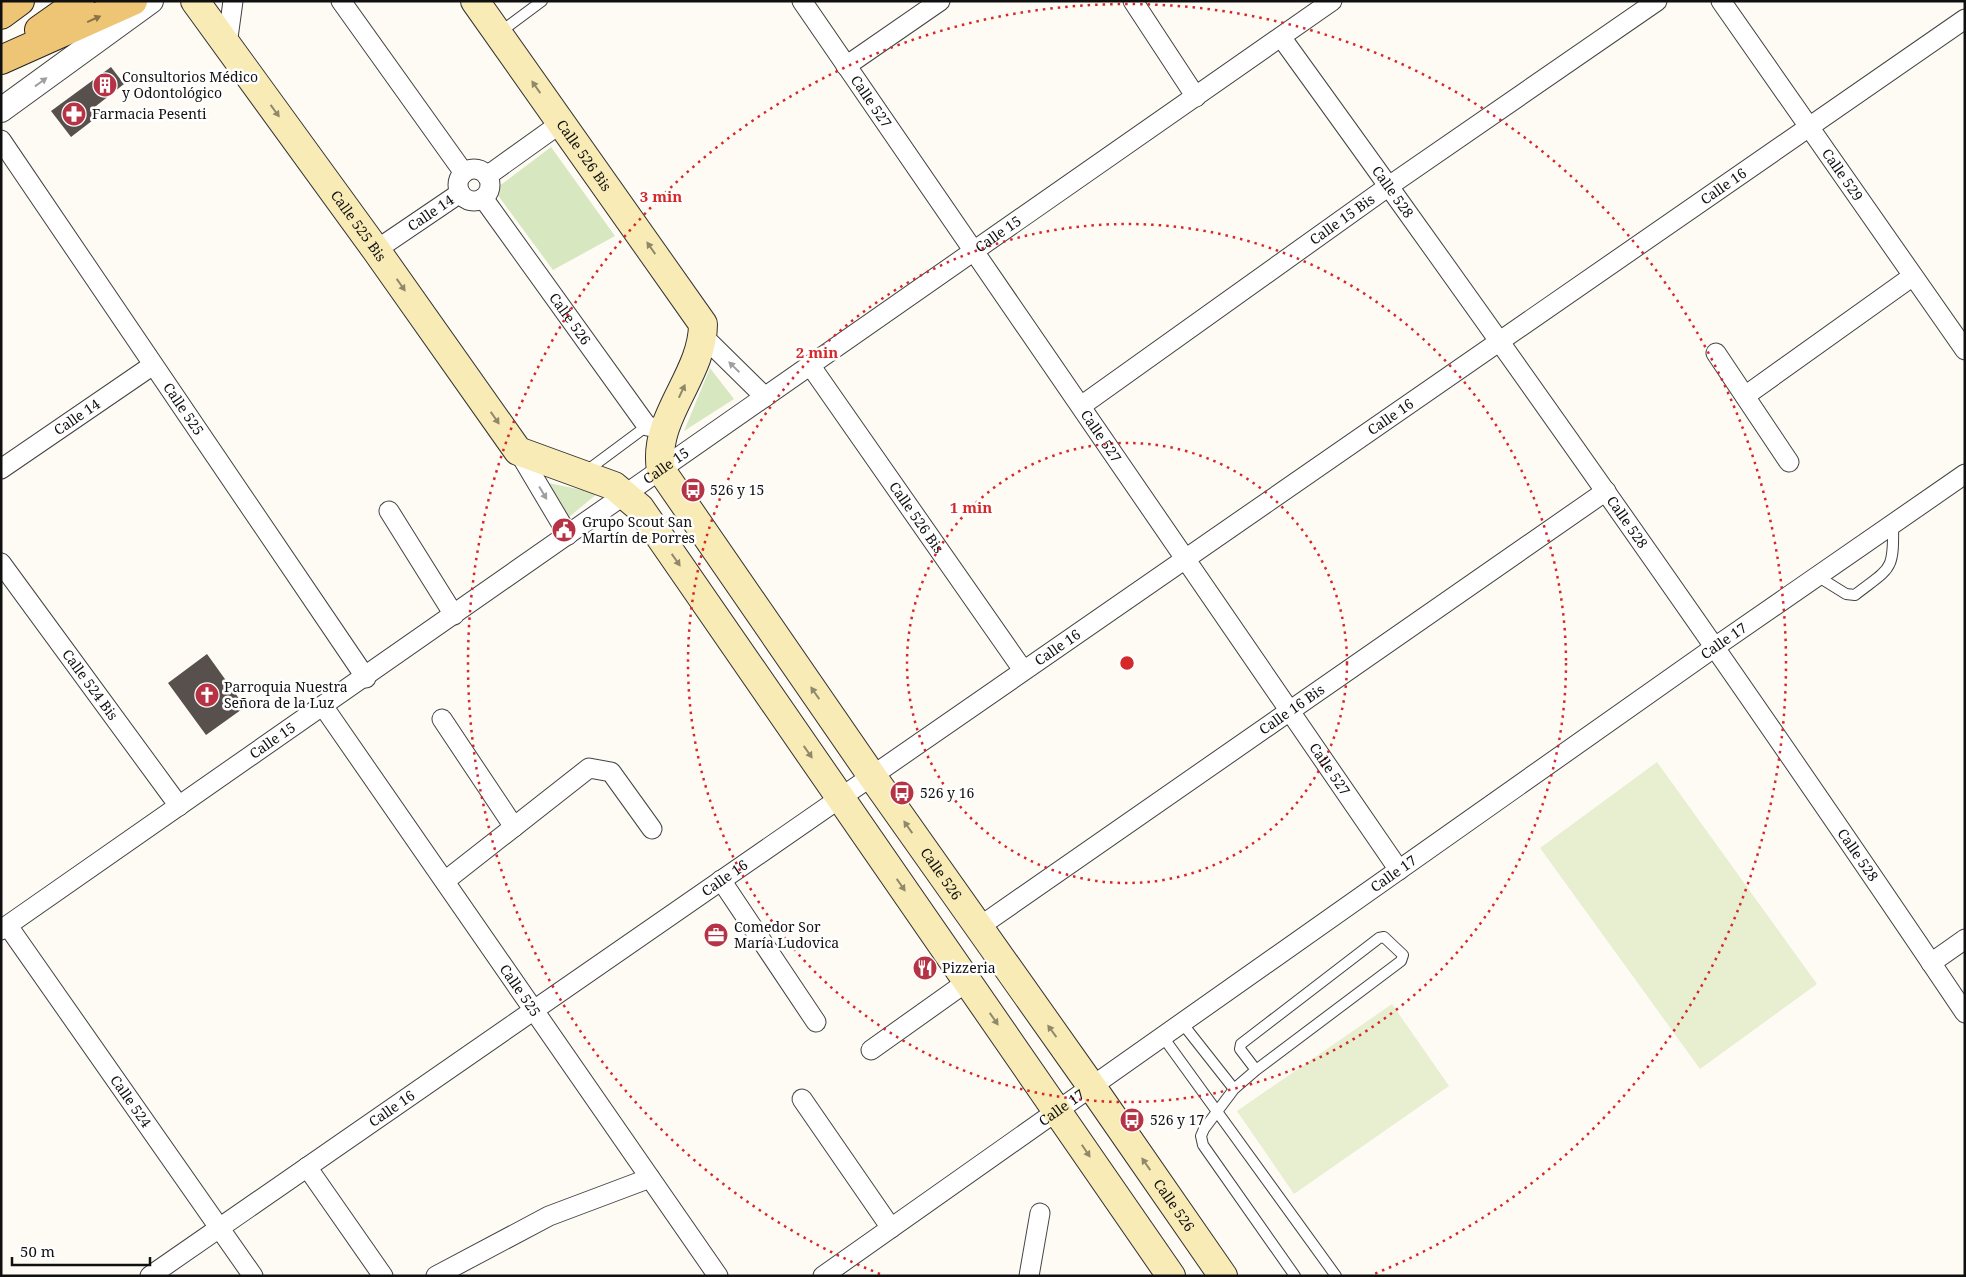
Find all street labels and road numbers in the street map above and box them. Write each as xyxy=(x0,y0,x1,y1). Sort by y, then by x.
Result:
street label: Calle 527 xyxy=(847,71,896,131)
street label: Calle 526 Bis xyxy=(553,116,616,195)
street label: Calle 529 xyxy=(1818,145,1868,204)
street label: Calle 528 xyxy=(1368,162,1418,222)
street label: Calle 16 xyxy=(1696,163,1750,208)
street label: Calle 525 Bis xyxy=(327,186,391,265)
street label: Calle 15 Bis xyxy=(1306,189,1378,249)
street label: Calle 14 xyxy=(403,190,457,235)
street label: Calle 15 xyxy=(971,211,1025,256)
street label: Calle 526 xyxy=(545,289,596,349)
street label: Calle 525 xyxy=(159,379,209,439)
street label: Calle 14 xyxy=(50,394,104,439)
street label: Calle 16 xyxy=(1363,394,1417,439)
street label: Calle 527 xyxy=(1077,406,1126,466)
street label: Calle 15 xyxy=(639,443,692,488)
street label: Calle 526 Bis xyxy=(885,478,949,557)
street label: Calle 528 xyxy=(1603,492,1653,552)
street label: Calle 17 xyxy=(1697,618,1750,663)
street label: Calle 16 xyxy=(1031,624,1084,670)
street label: Calle 524 Bis xyxy=(58,645,123,724)
street label: Calle 16 Bis xyxy=(1255,680,1328,738)
street label: Calle 15 xyxy=(245,717,299,763)
street label: Calle 527 xyxy=(1305,739,1355,799)
street label: Calle 528 xyxy=(1834,825,1883,885)
street label: Calle 526 xyxy=(917,844,967,904)
street label: Calle 17 xyxy=(1366,851,1420,896)
street label: Calle 16 xyxy=(698,855,751,900)
street label: Calle 525 xyxy=(496,960,545,1020)
street label: Calle 524 xyxy=(106,1071,156,1131)
street label: Calle 17 xyxy=(1035,1084,1088,1130)
street label: Calle 16 xyxy=(365,1085,418,1131)
street label: Calle 526 xyxy=(1150,1175,1199,1235)

